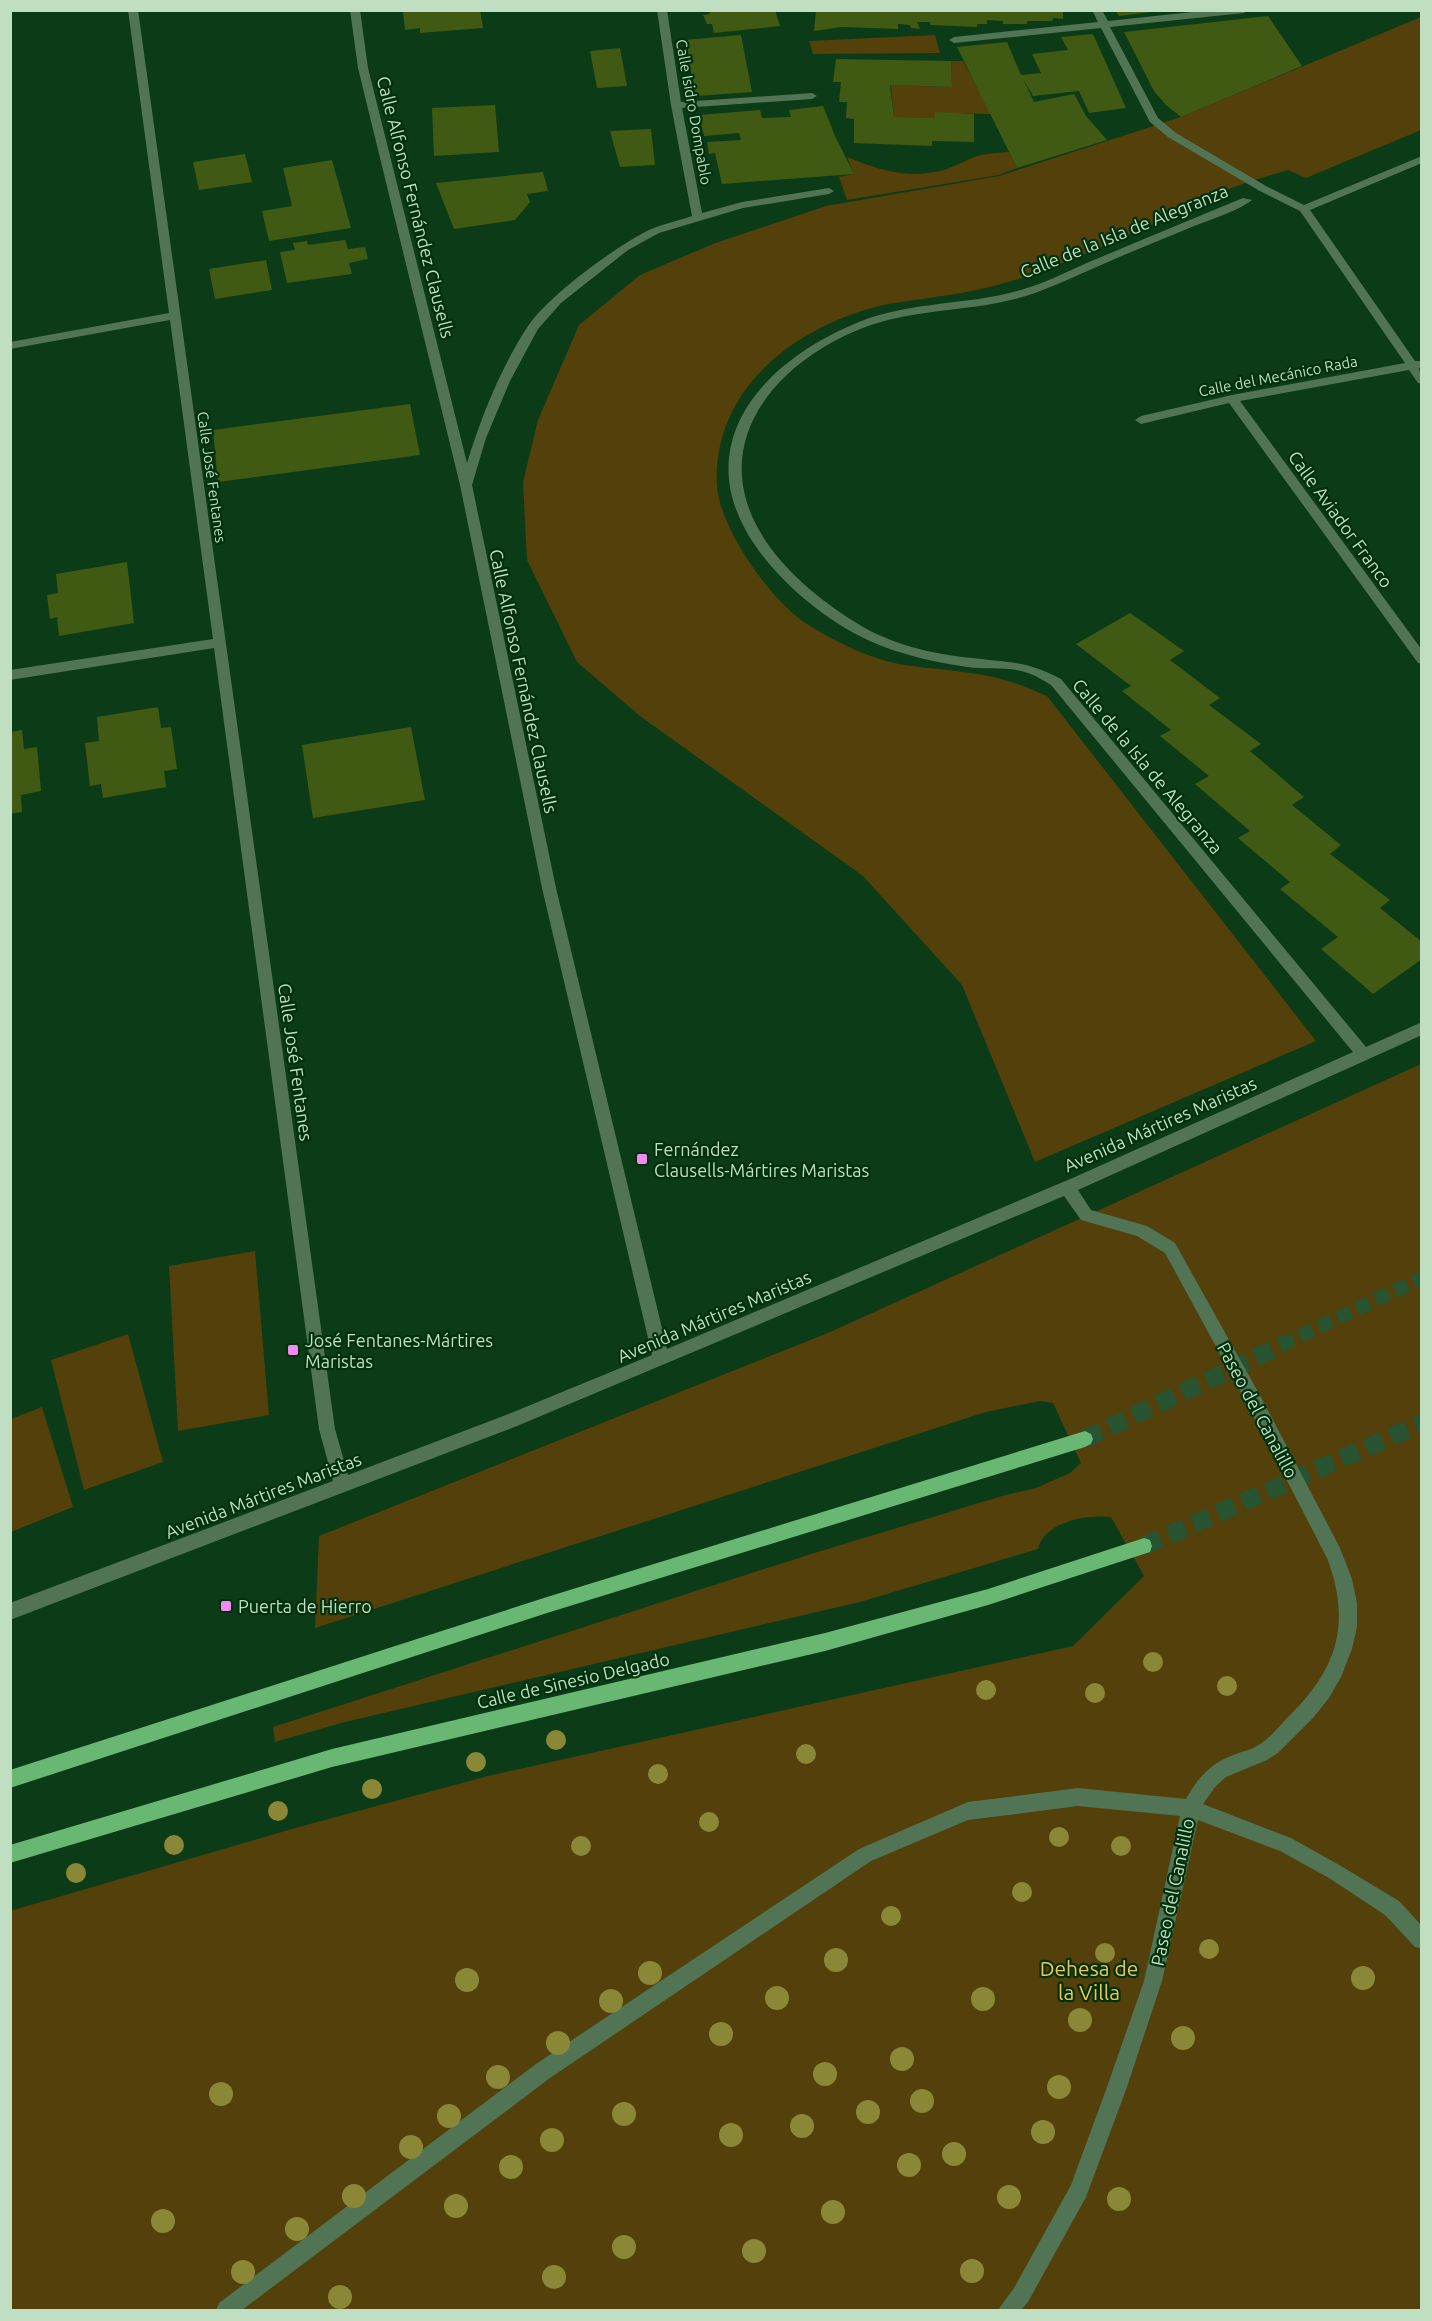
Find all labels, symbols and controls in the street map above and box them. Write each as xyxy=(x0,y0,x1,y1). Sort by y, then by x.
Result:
street label: Calle Isidro Dompablo xyxy=(673,38,715,186)
street label: Calle Alfonso Fernández Clausells xyxy=(374,74,458,340)
street label: Calle de la Isla de Alegranza xyxy=(1017,180,1231,282)
street label: Calle del Mecánico Rada xyxy=(1197,352,1359,400)
street label: Calle José Fentanes xyxy=(194,410,230,544)
street label: Calle Aviador Franco xyxy=(1285,447,1397,591)
street label: Calle Alfonso Fernández Clausells xyxy=(486,547,562,815)
street label: Calle de la Isla de Alegranza xyxy=(1069,674,1227,858)
street label: Calle José Fentanes xyxy=(275,982,317,1142)
street label: Avenida Mártires Maristas xyxy=(1061,1072,1259,1176)
place label: Fernández Clausells-Mártires Maristas xyxy=(654,1139,870,1180)
marker: Fernández Clausells-Mártires Maristas xyxy=(635,1152,649,1166)
street label: Avenida Mártires Maristas xyxy=(614,1266,814,1366)
place label: José Fentanes-Mártires Maristas xyxy=(305,1330,493,1371)
street label: Paseo del Canalillo xyxy=(1214,1339,1302,1481)
marker: José Fentanes-Mártires Maristas xyxy=(286,1343,300,1357)
street label: Avenida Mártires Maristas xyxy=(162,1448,364,1542)
place label: Puerta de Hierro xyxy=(238,1596,372,1616)
marker: Puerta de Hierro xyxy=(219,1599,233,1613)
street label: Calle de Sinesio Delgado xyxy=(475,1648,671,1712)
street label: Paseo del Canalillo xyxy=(1147,1816,1197,1968)
park label: Dehesa de la Villa xyxy=(1040,1956,1138,2004)

